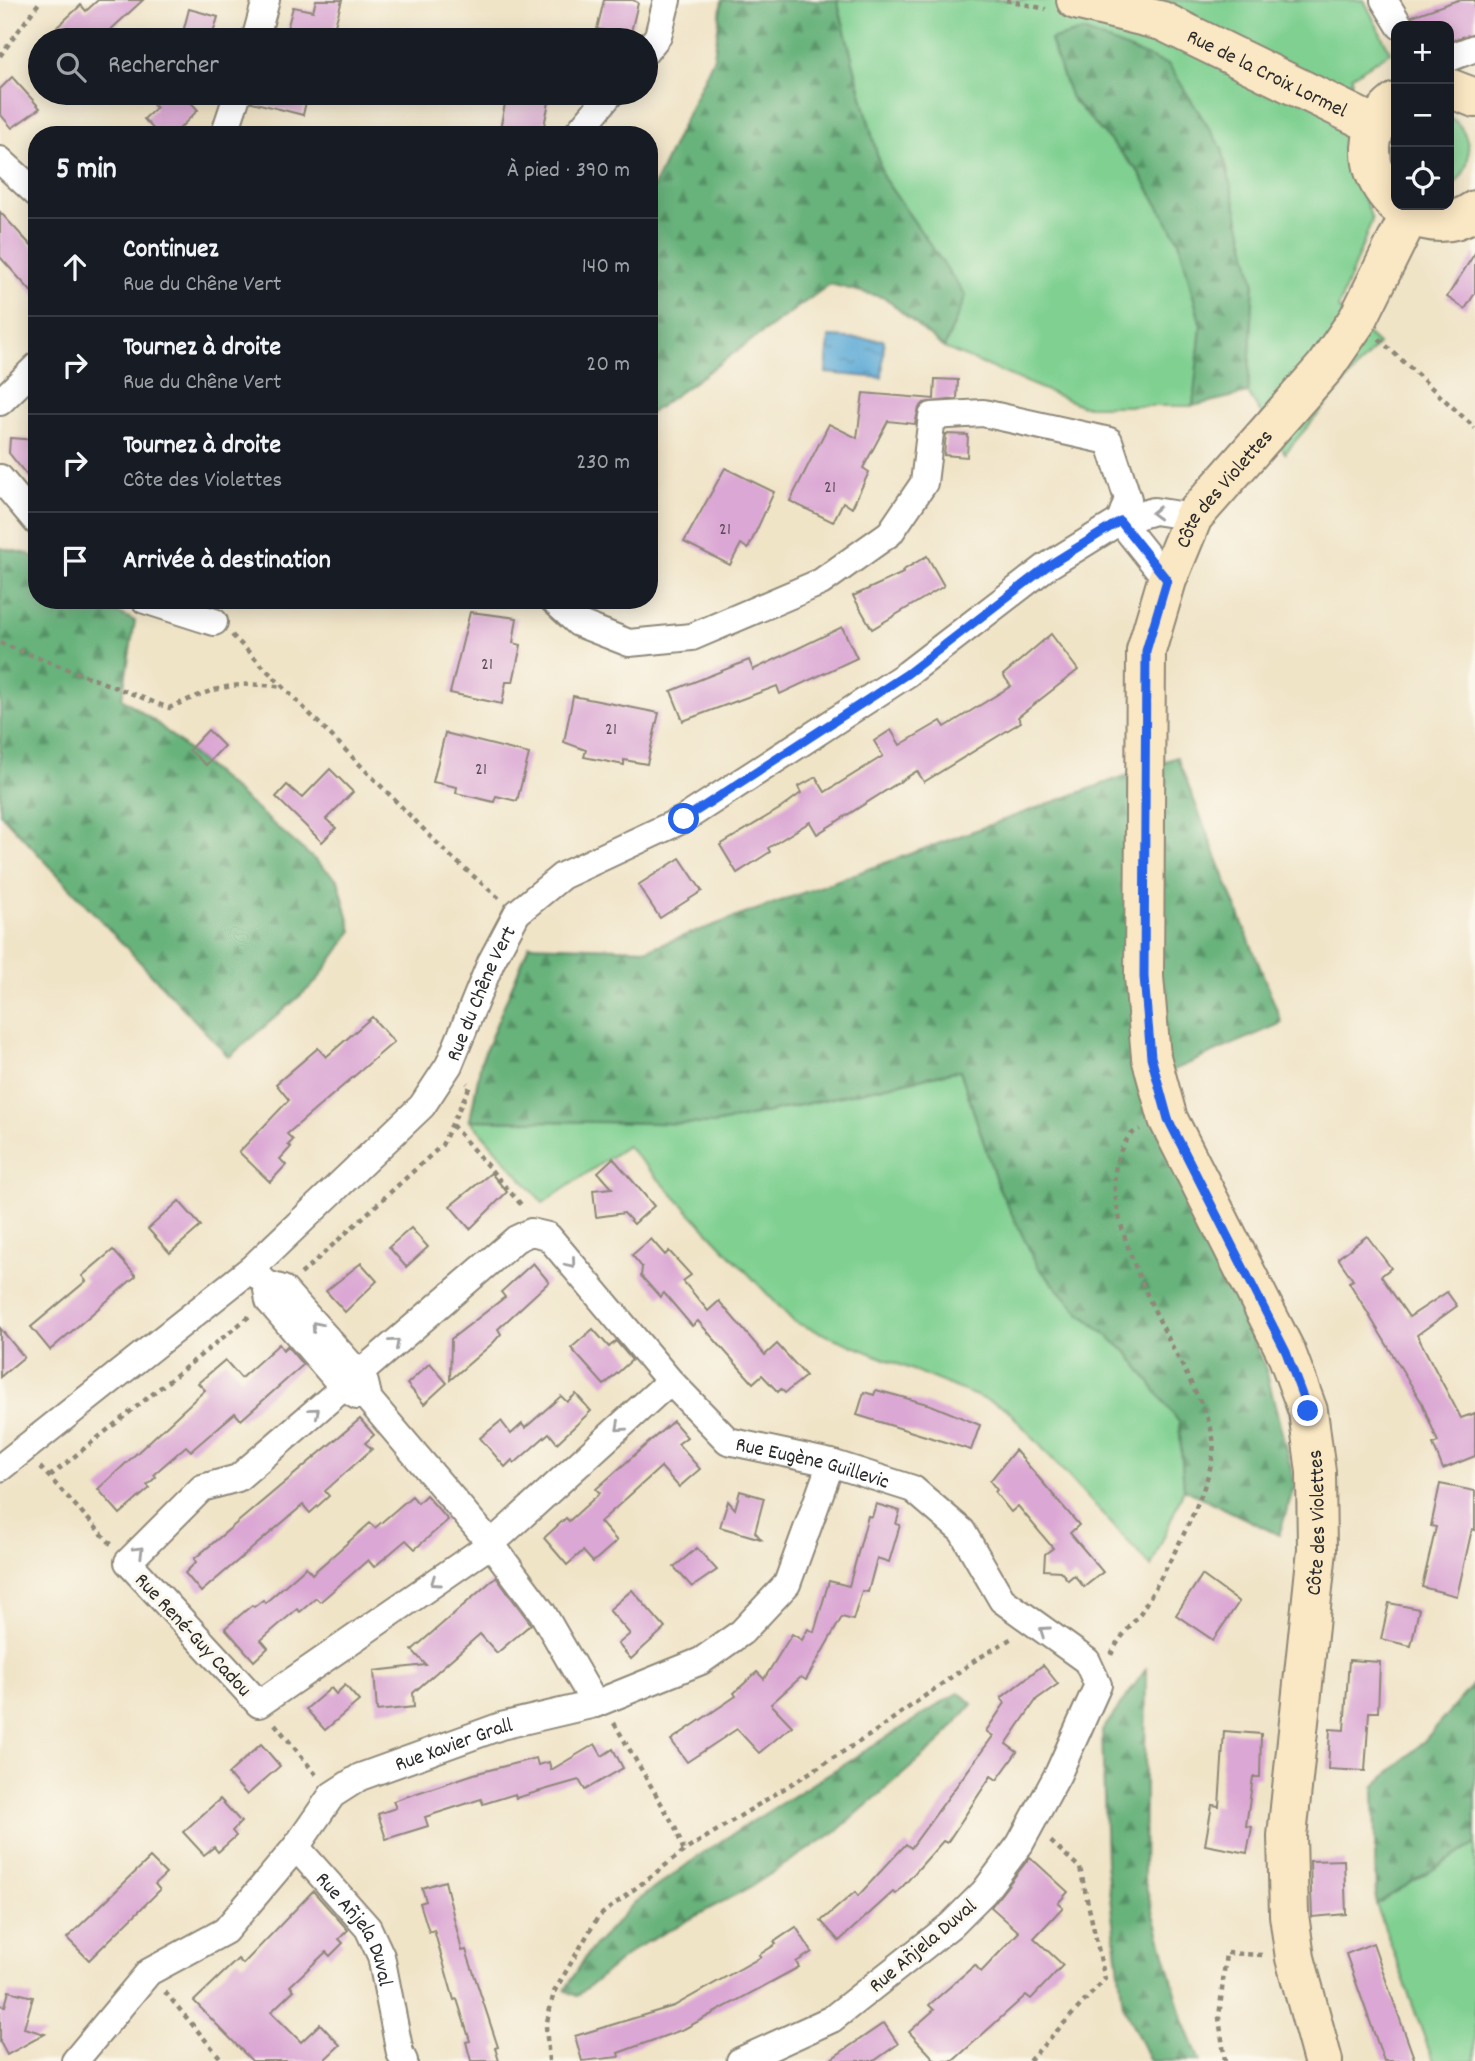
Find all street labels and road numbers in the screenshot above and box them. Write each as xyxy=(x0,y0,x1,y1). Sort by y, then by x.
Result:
street label: Rue de la Croix Lormel xyxy=(1181,23,1352,127)
street label: Côte des Violettes xyxy=(1170,424,1282,553)
street label: Rue du Chêne Vert xyxy=(440,921,526,1066)
street label: Rue Eugène Guillevic xyxy=(732,1431,893,1499)
street label: Côte des Violettes xyxy=(1300,1448,1335,1597)
street label: Rue René-Guy Cadou xyxy=(126,1567,257,1705)
street label: Rue Xavier Grall xyxy=(391,1712,516,1781)
street label: Rue Añjela Duval xyxy=(307,1866,399,1989)
street label: Rue Añjela Duval xyxy=(864,1893,984,2001)

